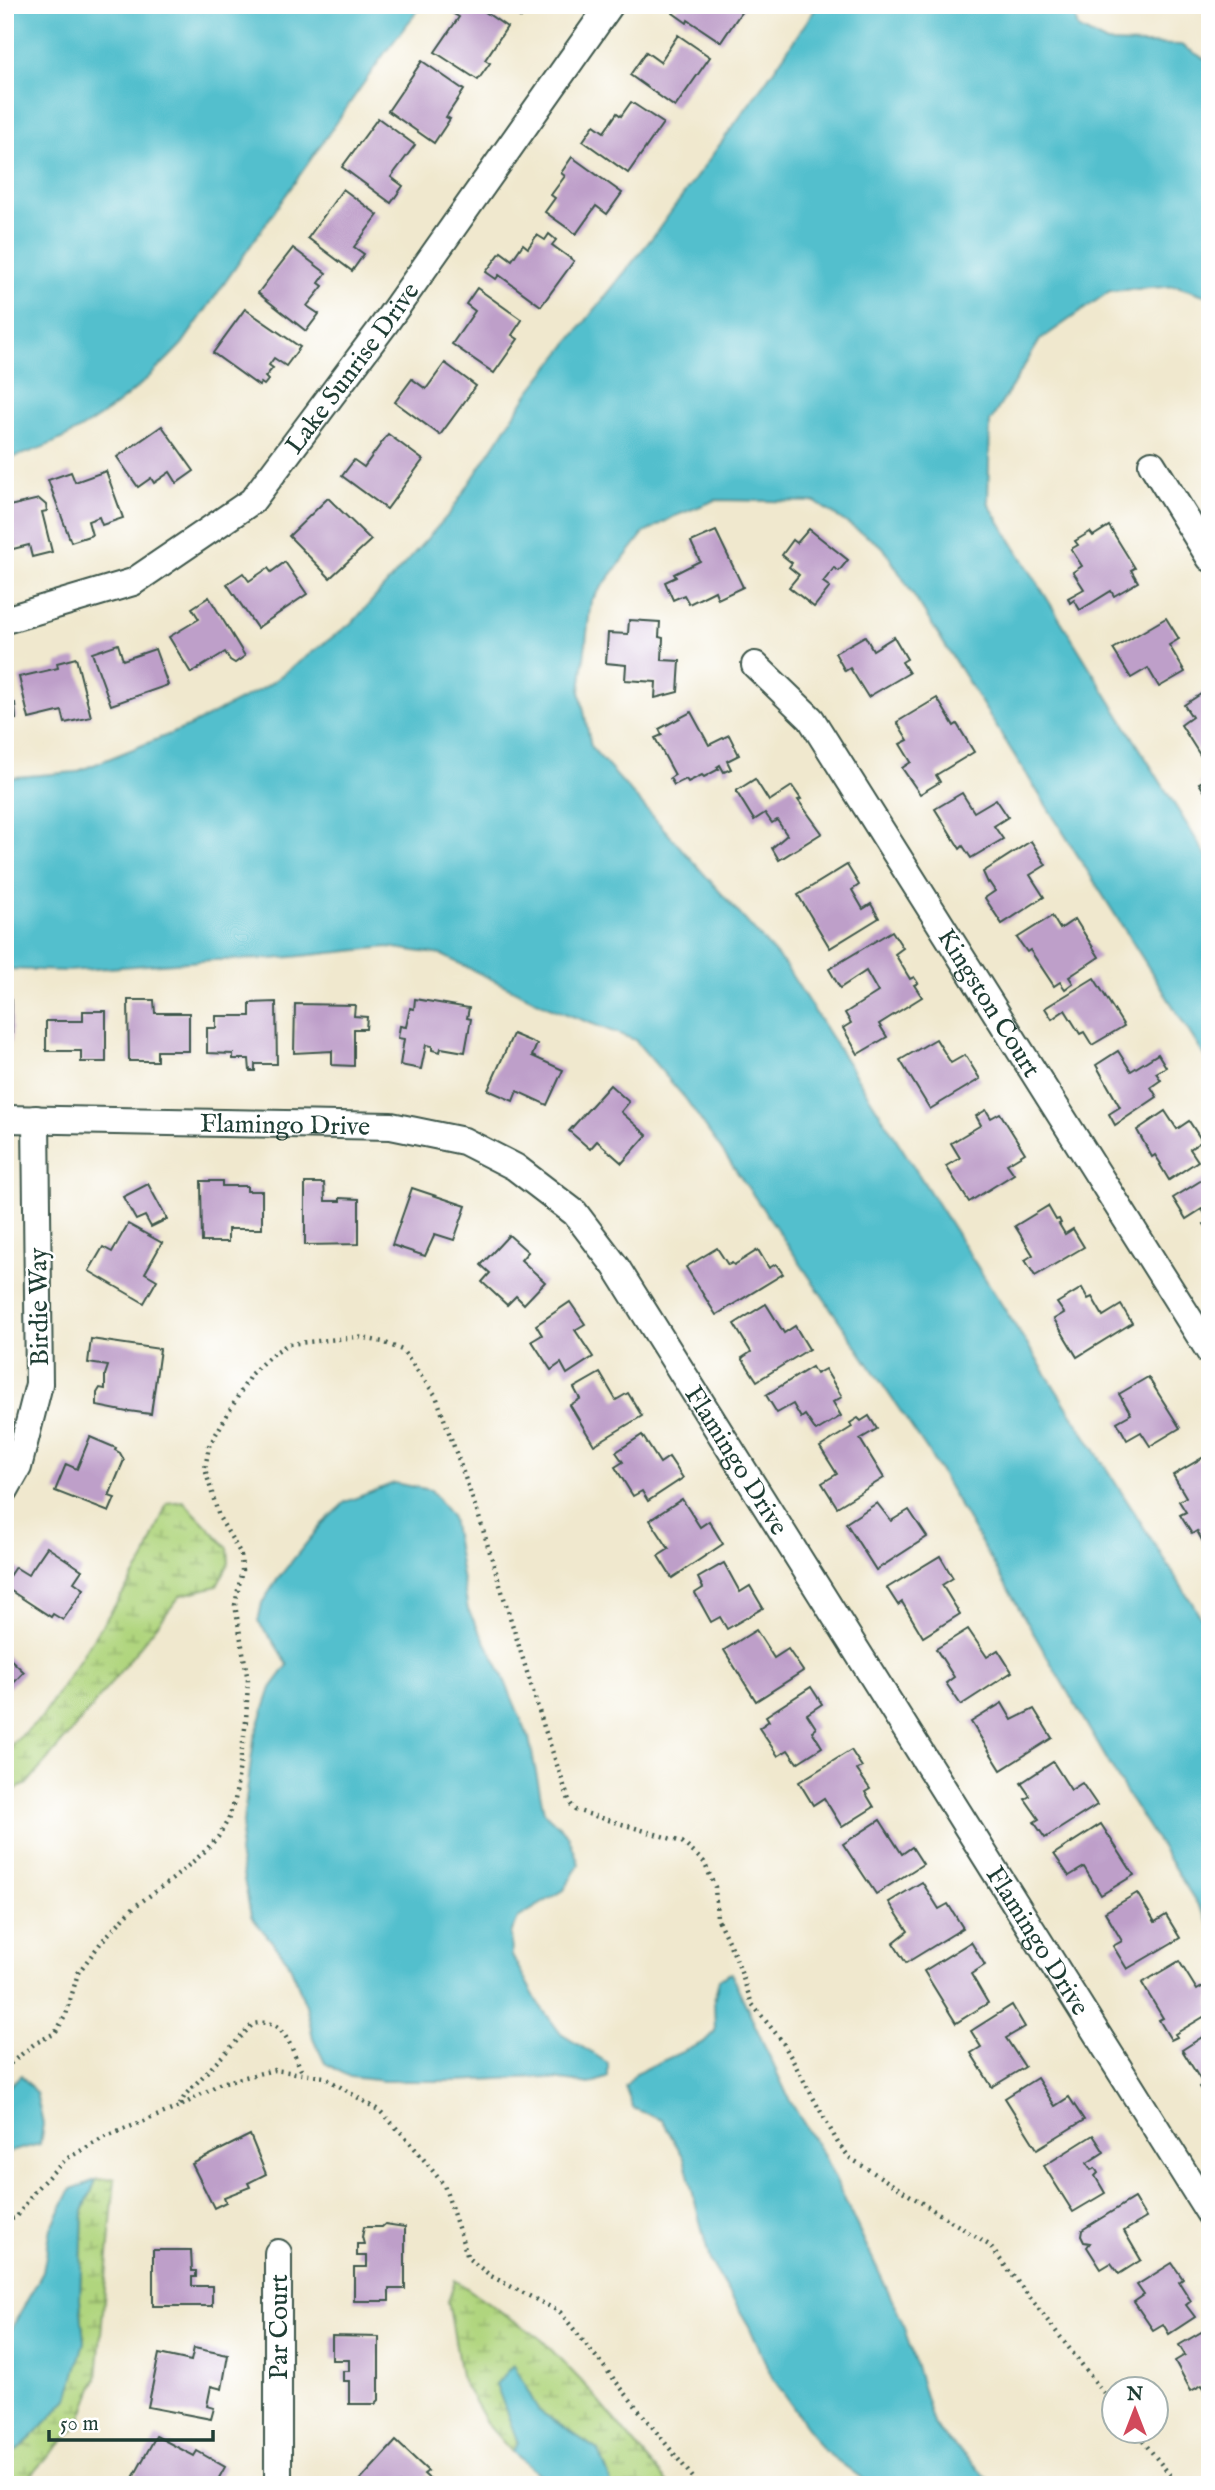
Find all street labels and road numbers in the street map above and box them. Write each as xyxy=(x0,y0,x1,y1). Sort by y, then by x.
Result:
street label: Lake Sunrise Drive xyxy=(278,276,427,461)
street label: Kingston Court xyxy=(929,923,1048,1084)
street label: Flamingo Drive xyxy=(200,1108,370,1144)
street label: Birdie Way xyxy=(22,1247,57,1367)
street label: Flamingo Drive xyxy=(677,1380,795,1542)
street label: Flamingo Drive xyxy=(978,1860,1096,2022)
street label: Par Court xyxy=(263,2274,296,2380)

